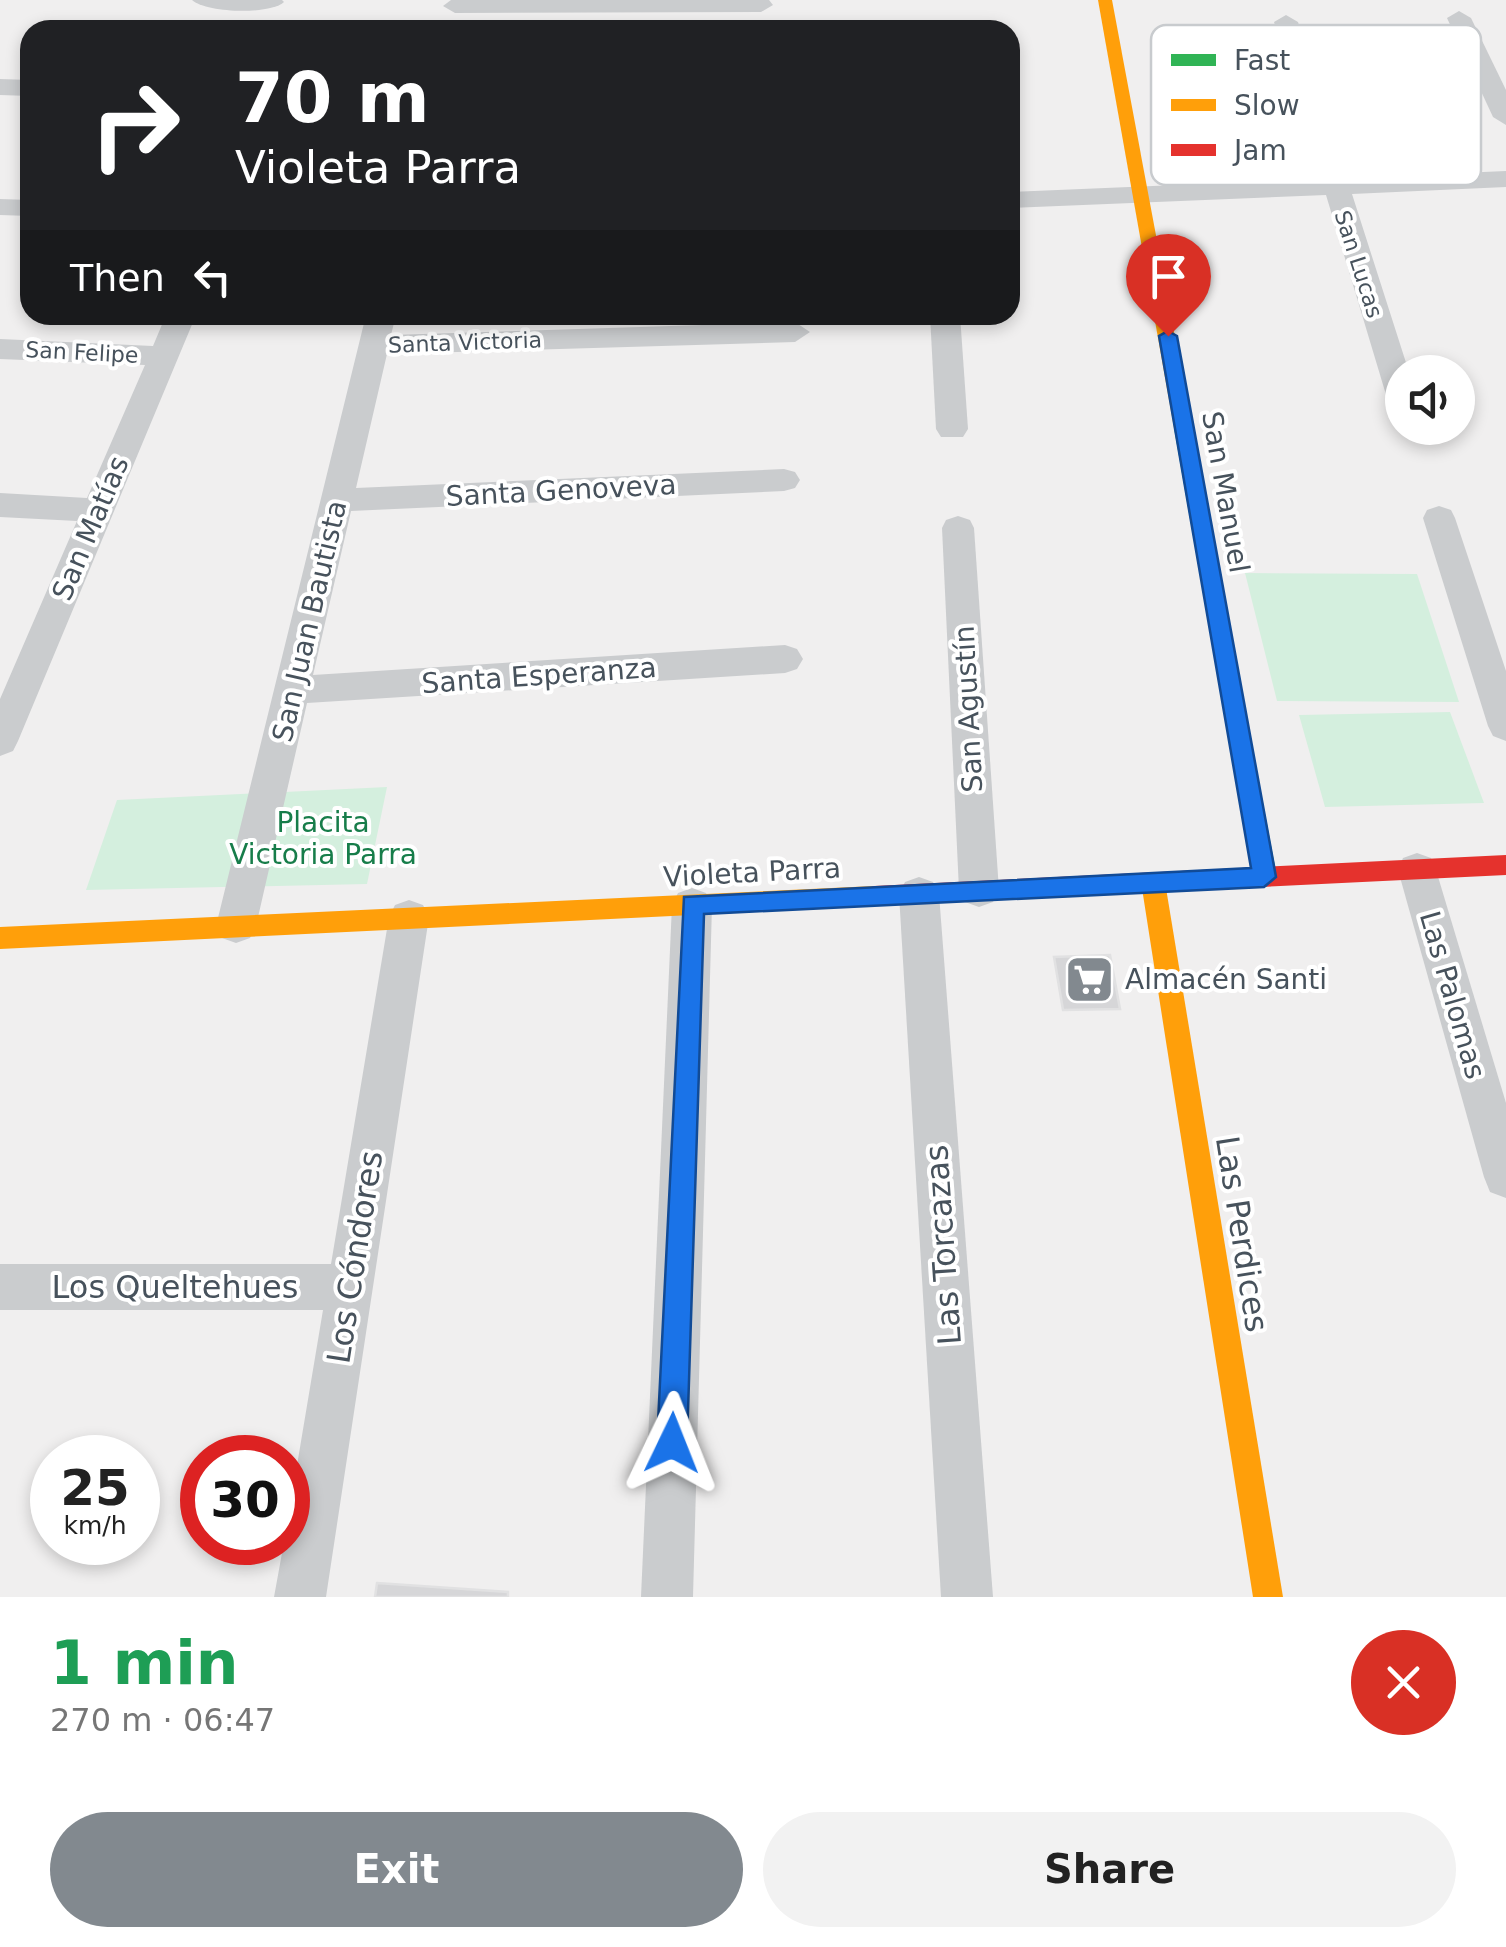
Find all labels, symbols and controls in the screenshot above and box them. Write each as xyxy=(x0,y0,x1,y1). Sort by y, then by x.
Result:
legend xyxy=(1151,25,1481,185)
text: Fast xyxy=(1234,44,1290,77)
text: 70 m xyxy=(235,57,430,139)
icon: right xyxy=(70,60,200,190)
text: Slow xyxy=(1234,89,1300,122)
text: Jam xyxy=(1232,134,1287,167)
text: Violeta Parra xyxy=(235,141,521,194)
street label: San Lucas xyxy=(1329,207,1388,321)
pin xyxy=(1126,234,1211,337)
icon: arrive xyxy=(1141,249,1196,304)
icon: left xyxy=(185,250,240,305)
text: Then xyxy=(70,256,165,300)
street label: Santa Victoria xyxy=(388,327,542,358)
street label: San Felipe xyxy=(25,337,139,368)
map controls xyxy=(1385,355,1475,445)
button: sound xyxy=(1385,355,1475,445)
street label: San Manuel xyxy=(1195,409,1256,575)
street label: San Matías xyxy=(45,451,136,605)
street label: Santa Genoveva xyxy=(445,468,677,513)
street label: San Juan Bautista xyxy=(266,497,353,745)
street label: San Agustín xyxy=(948,625,989,793)
street label: Santa Esperanza xyxy=(421,651,658,700)
park label: Placita Victoria Parra xyxy=(229,806,417,871)
street label: Violeta Parra xyxy=(662,851,842,894)
street label: Las Palomas xyxy=(1413,907,1492,1083)
supermarket icon: Almacén Santi xyxy=(1064,953,1116,1005)
place label: Almacén Santi xyxy=(1125,963,1327,996)
street label: Las Perdices xyxy=(1208,1133,1276,1335)
street label: Las Torcazas xyxy=(917,1144,969,1346)
street label: Los Cóndores xyxy=(319,1148,391,1366)
street label: Los Queltehues xyxy=(52,1268,298,1306)
position arrow xyxy=(620,1391,724,1495)
speed limit sign: 30 xyxy=(180,1435,310,1565)
text: 25 xyxy=(60,1459,130,1517)
text: km/h xyxy=(63,1511,127,1540)
text: 1 min xyxy=(50,1628,238,1698)
button: close xyxy=(1351,1630,1456,1735)
text: 270 m · 06:47 xyxy=(50,1701,275,1739)
button: Exit xyxy=(50,1812,743,1927)
button: Share xyxy=(763,1812,1456,1927)

